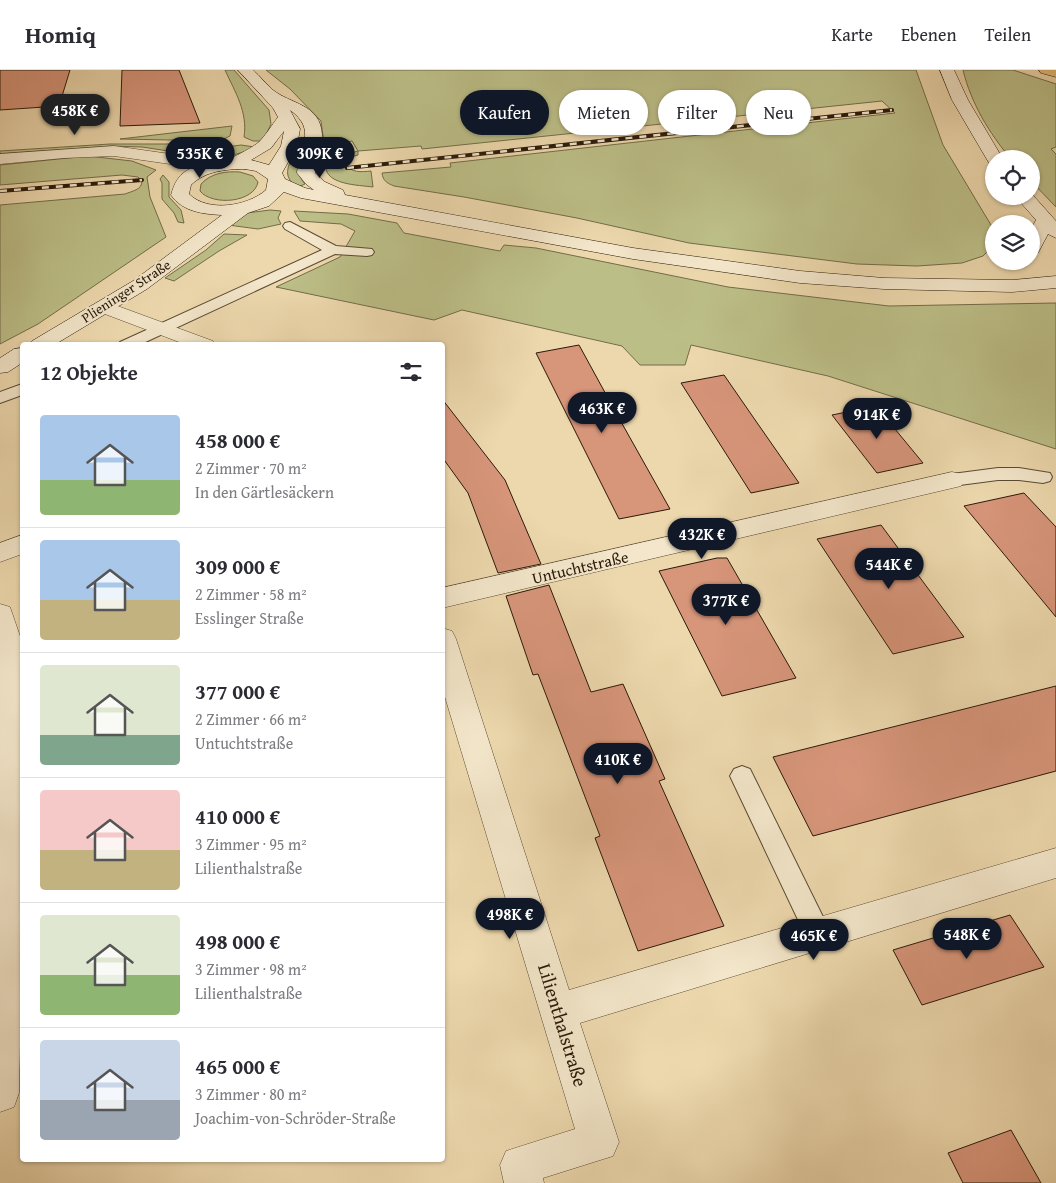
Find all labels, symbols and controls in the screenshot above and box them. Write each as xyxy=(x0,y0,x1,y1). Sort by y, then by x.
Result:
text: Homiq xyxy=(25,17,96,52)
text: Karte xyxy=(832,21,873,48)
text: Ebenen xyxy=(901,21,957,48)
text: Teilen xyxy=(985,21,1031,48)
chip: Kaufen xyxy=(460,90,549,135)
chip: Mieten xyxy=(559,90,648,135)
chip: Filter xyxy=(658,90,736,135)
chip: Neu xyxy=(746,90,811,135)
pin: 458K € xyxy=(34,93,116,136)
text: 458K € xyxy=(52,98,98,122)
pin: 535K € xyxy=(159,136,241,179)
pin: 309K € xyxy=(279,136,361,179)
text: 535K € xyxy=(177,141,223,165)
text: 309K € xyxy=(297,141,343,165)
map controls xyxy=(985,150,1040,270)
button: locate xyxy=(985,150,1040,205)
button: layers xyxy=(985,215,1040,270)
street label: Plieninger Straße xyxy=(77,254,175,327)
text: 12 Objekte xyxy=(40,357,138,388)
icon: filters xyxy=(397,358,425,386)
pin: 463K € xyxy=(561,392,643,434)
text: 463K € xyxy=(579,396,625,420)
pin: 914K € xyxy=(836,398,918,440)
text: 914K € xyxy=(854,402,900,426)
text: 458 000 € xyxy=(195,425,280,456)
icon: home xyxy=(80,435,140,495)
text: 2 Zimmer · 70 m² xyxy=(195,456,307,480)
text: In den Gärtlesäckern xyxy=(195,480,334,504)
pin: 432K € xyxy=(661,518,743,560)
text: 432K € xyxy=(679,522,725,546)
street label: Untuchtstraße xyxy=(529,544,631,590)
pin: 544K € xyxy=(848,548,930,590)
text: 309 000 € xyxy=(195,551,280,582)
text: 544K € xyxy=(866,552,912,576)
icon: home xyxy=(80,560,140,620)
text: 2 Zimmer · 58 m² xyxy=(195,582,307,606)
pin: 377K € xyxy=(685,584,767,626)
text: 377K € xyxy=(703,588,749,612)
text: Esslinger Straße xyxy=(195,606,304,630)
text: 377 000 € xyxy=(195,676,280,707)
icon: home xyxy=(80,685,140,745)
text: 2 Zimmer · 66 m² xyxy=(195,707,307,731)
text: Untuchtstraße xyxy=(195,731,293,755)
pin: 410K € xyxy=(577,742,659,785)
text: 410K € xyxy=(595,747,641,771)
text: 410 000 € xyxy=(195,801,280,832)
icon: home xyxy=(80,810,140,870)
text: 3 Zimmer · 95 m² xyxy=(195,832,307,856)
text: Lilienthalstraße xyxy=(195,856,302,880)
pin: 498K € xyxy=(469,898,551,940)
text: 498K € xyxy=(487,902,533,926)
pin: 465K € xyxy=(773,918,855,961)
pin: 548K € xyxy=(926,918,1008,960)
text: 548K € xyxy=(944,922,990,946)
text: 465K € xyxy=(791,923,837,947)
text: 498 000 € xyxy=(195,926,280,957)
icon: home xyxy=(80,935,140,995)
text: 3 Zimmer · 98 m² xyxy=(195,957,307,981)
street label: Lilienthalstraße xyxy=(531,960,595,1090)
text: Lilienthalstraße xyxy=(195,981,302,1005)
text: 465 000 € xyxy=(195,1051,280,1082)
icon: home xyxy=(80,1060,140,1120)
text: 3 Zimmer · 80 m² xyxy=(195,1082,307,1106)
text: Joachim-von-Schröder-Straße xyxy=(195,1106,396,1130)

